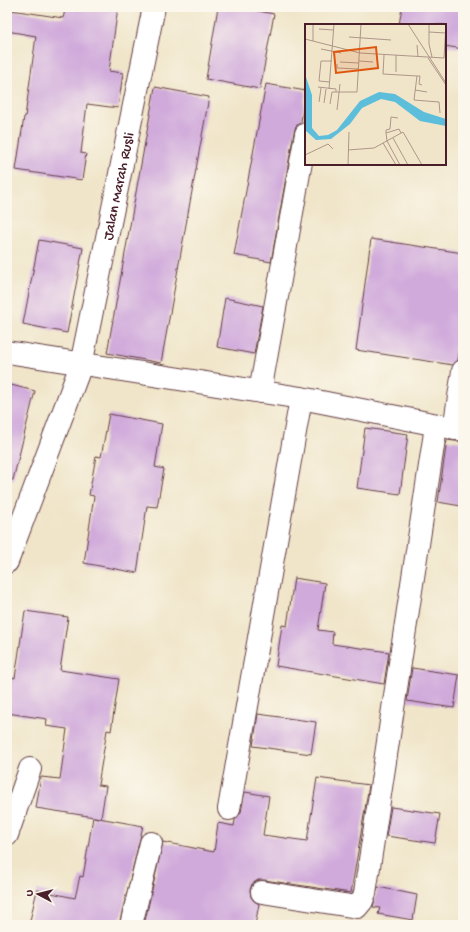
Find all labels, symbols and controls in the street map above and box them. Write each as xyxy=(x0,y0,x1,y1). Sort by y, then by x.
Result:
inset map xyxy=(305,24,446,165)
street label: Jalan Marah Rusli xyxy=(100,131,139,242)
north arrow xyxy=(18,874,58,914)
text: U xyxy=(24,889,36,897)

